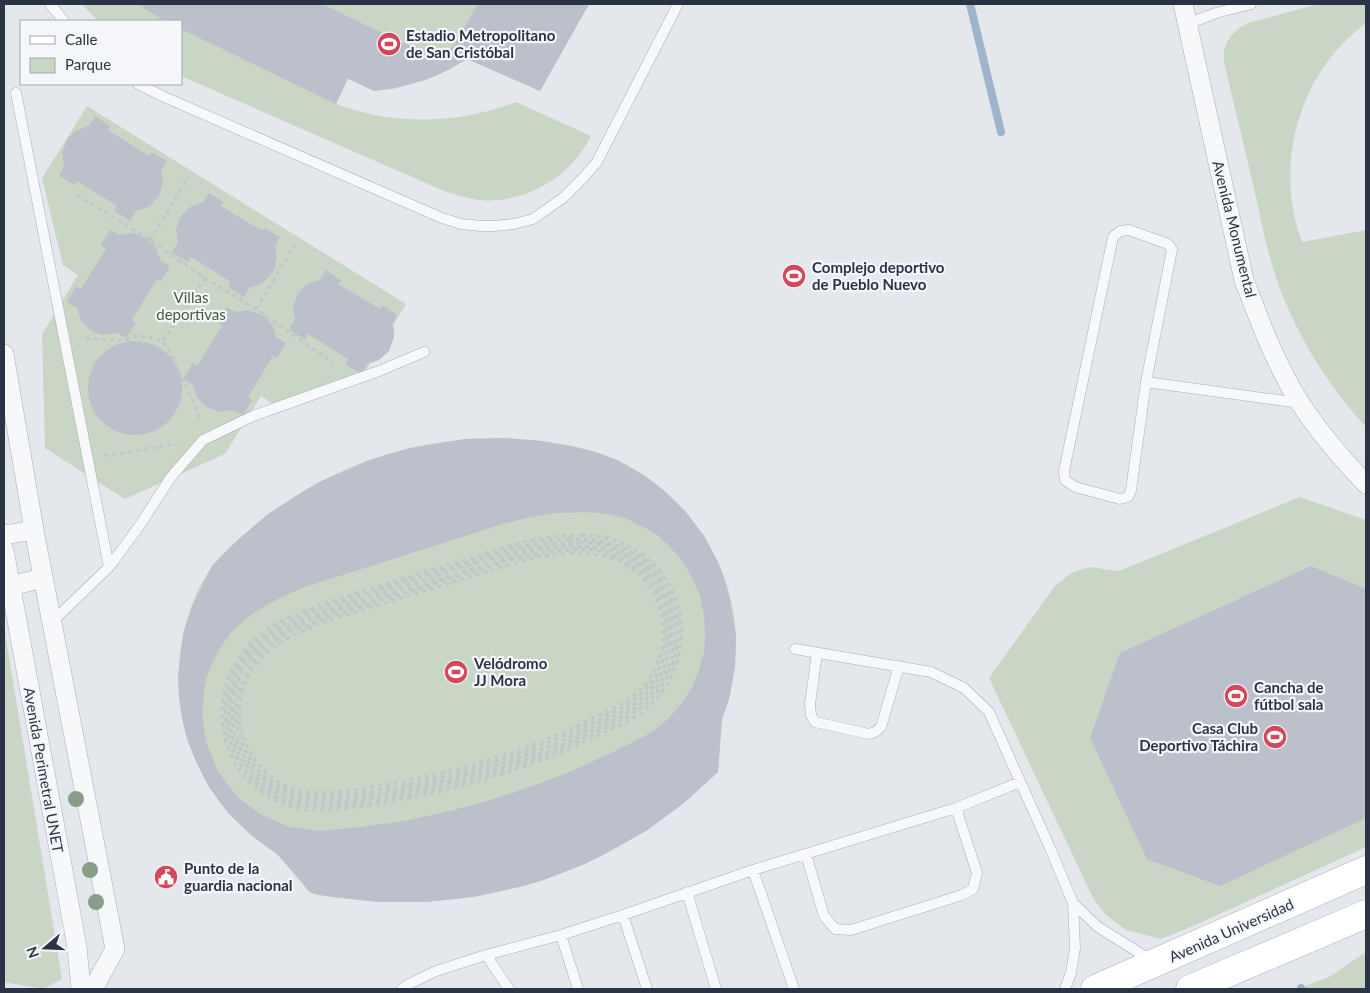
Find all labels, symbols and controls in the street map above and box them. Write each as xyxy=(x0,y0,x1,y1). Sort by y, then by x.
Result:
legend xyxy=(20,20,182,85)
place label: Estadio Metropolitano de San Cristóbal xyxy=(406,26,556,61)
text: Calle xyxy=(65,30,98,48)
sports icon: Estadio Metropolitano de San Cristóbal xyxy=(376,31,402,57)
text: Parque xyxy=(65,55,111,73)
street label: Avenida Monumental xyxy=(1209,159,1261,299)
place label: Complejo deportivo de Pueblo Nuevo xyxy=(812,258,945,293)
sports icon: Complejo deportivo de Pueblo Nuevo xyxy=(781,263,807,289)
park label: Villas deportivas xyxy=(156,288,226,323)
place label: Velódromo JJ Mora xyxy=(473,654,548,689)
sports icon: Velódromo JJ Mora xyxy=(443,659,469,685)
place label: Cancha de fútbol sala xyxy=(1254,678,1323,713)
sports icon: Cancha de fútbol sala xyxy=(1223,683,1249,709)
street label: Avenida Perimetral UNET xyxy=(21,686,67,854)
place label: Casa Club Deportivo Táchira xyxy=(1139,719,1258,754)
sports icon: Casa Club Deportivo Táchira xyxy=(1262,724,1288,750)
place label: Punto de la guardia nacional xyxy=(184,859,293,894)
public building icon: Punto de la guardia nacional xyxy=(153,864,179,890)
street label: Avenida Universidad xyxy=(1166,894,1296,966)
north arrow xyxy=(20,923,70,973)
text: N xyxy=(22,945,42,960)

